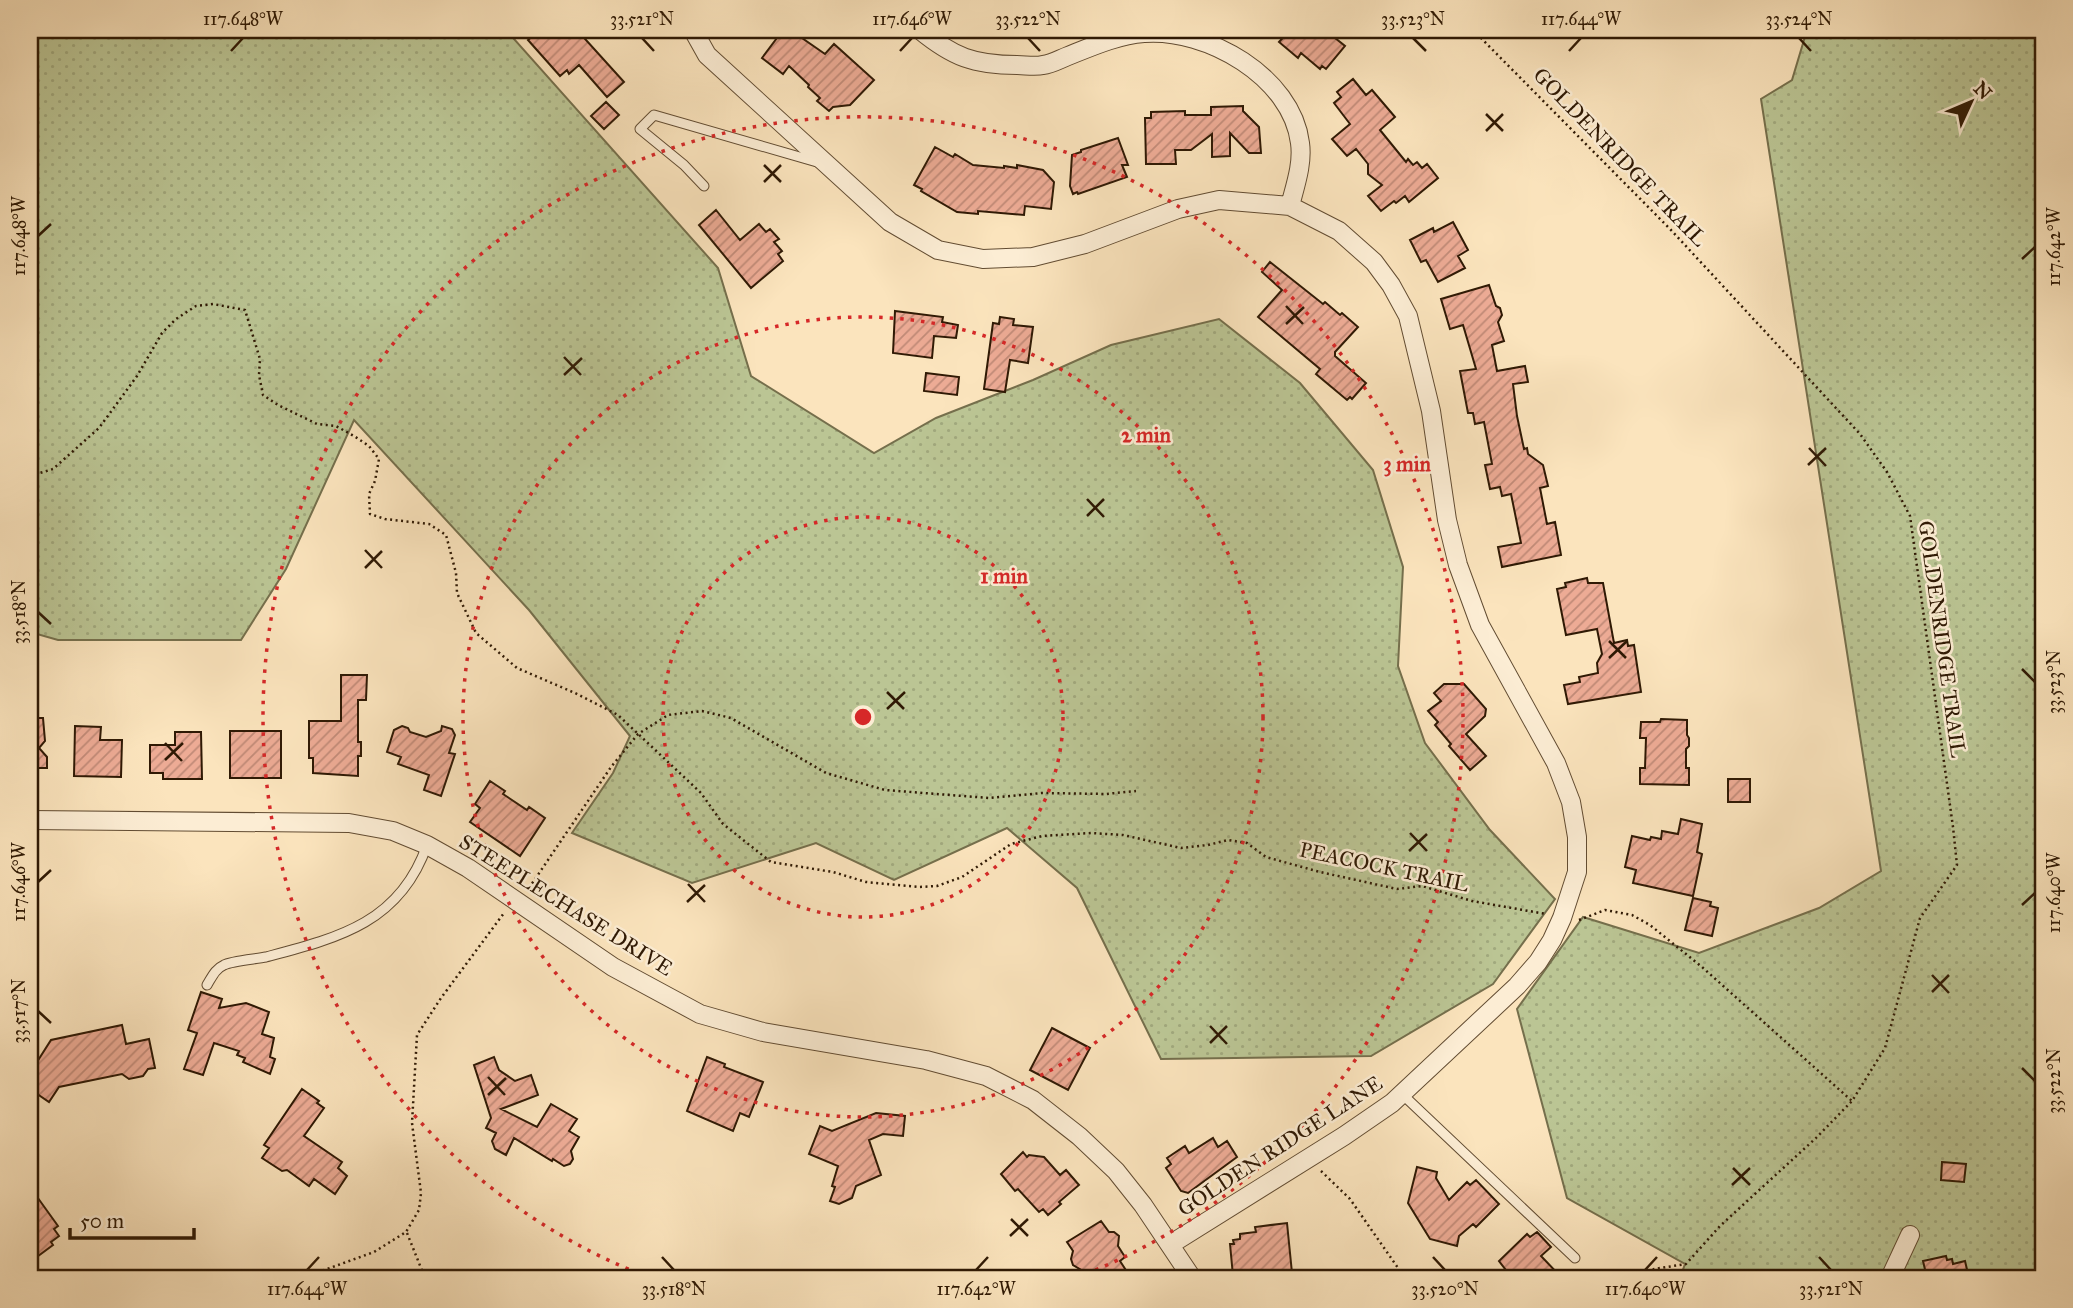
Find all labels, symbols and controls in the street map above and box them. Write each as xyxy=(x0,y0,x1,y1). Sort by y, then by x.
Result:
text: 117.648°W xyxy=(203,8,284,30)
text: 33.521°N xyxy=(610,8,674,30)
text: 117.646°W xyxy=(872,8,953,30)
text: 33.522°N xyxy=(995,8,1061,30)
text: 33.523°N xyxy=(1381,8,1445,30)
text: 117.644°W xyxy=(1541,8,1622,30)
text: 33.524°N xyxy=(1766,8,1832,30)
street label: GOLDENRIDGE TRAIL xyxy=(1528,62,1713,252)
north arrow xyxy=(1937,66,2007,136)
text: N xyxy=(1969,77,1997,104)
text: 117.648°W xyxy=(8,195,30,276)
text: 117.642°W xyxy=(2043,207,2065,287)
text: 2 min xyxy=(1121,422,1171,448)
text: 3 min xyxy=(1383,451,1431,477)
street label: GOLDENRIDGE TRAIL xyxy=(1913,519,1972,760)
text: 1 min xyxy=(980,563,1028,589)
text: 33.518°N xyxy=(8,580,30,644)
text: 33.523°N xyxy=(2043,650,2065,714)
centre of rings xyxy=(851,705,875,729)
street label: STEEPLECHASE DRIVE xyxy=(454,828,678,982)
street label: PEACOCK TRAIL xyxy=(1297,836,1472,898)
text: 117.646°W xyxy=(8,841,30,922)
text: 117.640°W xyxy=(2043,852,2065,933)
text: 33.517°N xyxy=(8,979,30,1043)
text: 33.522°N xyxy=(2043,1048,2065,1114)
street label: GOLDEN RIDGE LANE xyxy=(1173,1070,1387,1222)
scale bar xyxy=(70,1196,194,1240)
text: 50 m xyxy=(80,1208,125,1234)
text: 117.644°W xyxy=(267,1278,348,1300)
text: 33.518°N xyxy=(642,1278,706,1300)
text: 117.642°W xyxy=(936,1278,1016,1300)
text: 33.520°N xyxy=(1411,1278,1479,1300)
text: 117.640°W xyxy=(1605,1278,1686,1300)
text: 33.521°N xyxy=(1799,1278,1863,1300)

